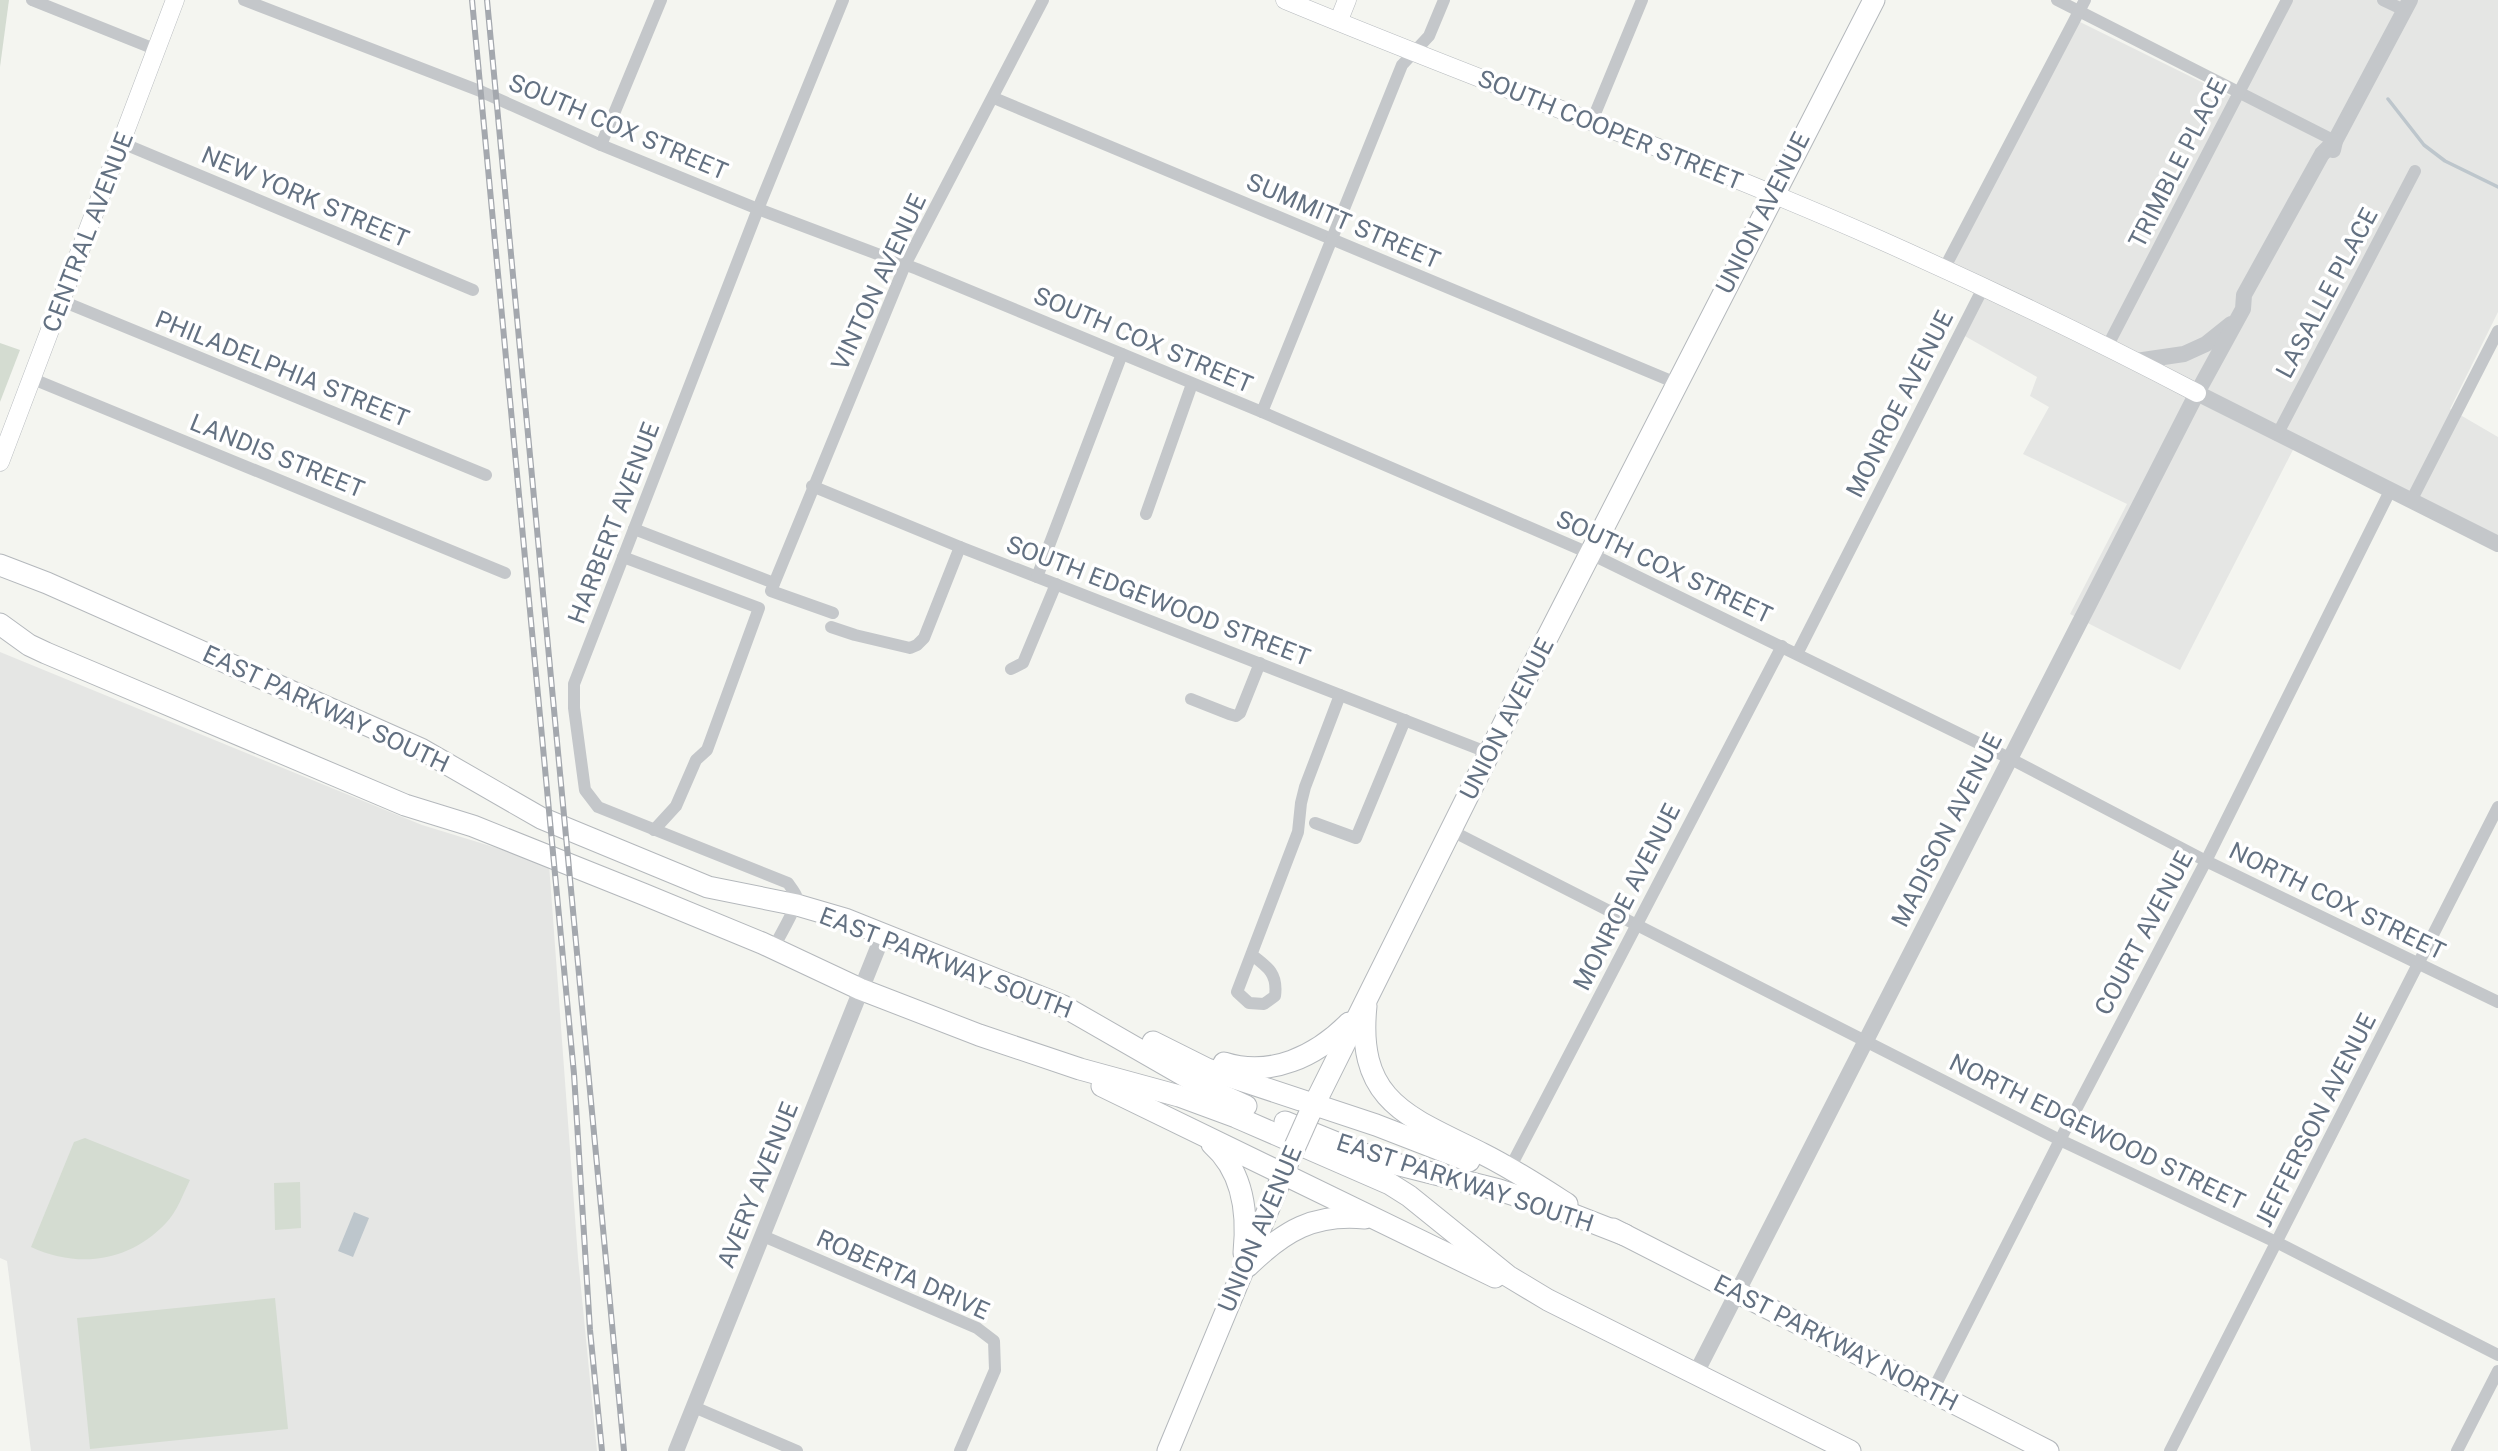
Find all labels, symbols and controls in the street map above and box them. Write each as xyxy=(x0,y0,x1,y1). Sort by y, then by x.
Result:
street label: SOUTH COOPER STREET xyxy=(1474,63,1747,195)
street label: SOUTH COX STREET xyxy=(505,67,732,185)
street label: TRIMBLE PLACE xyxy=(2122,73,2232,252)
street label: UNION AVENUE xyxy=(1709,127,1815,298)
street label: CENTRAL AVENUE xyxy=(36,128,138,336)
street label: NEW YORK STREET xyxy=(197,140,413,252)
street label: SUMMITT STREET xyxy=(1242,167,1445,274)
street label: VINTON AVENUE xyxy=(825,189,931,374)
street label: LASALLE PLACE xyxy=(2269,202,2383,383)
street label: SOUTH COX STREET xyxy=(1030,280,1257,398)
street label: PHILADELPHIA STREET xyxy=(151,304,413,432)
street label: MONROE AVENUE xyxy=(1840,305,1958,502)
street label: LANDIS STREET xyxy=(186,407,369,503)
street label: HARBERT AVENUE xyxy=(562,418,665,628)
street label: SOUTH COX STREET xyxy=(1552,504,1777,629)
street label: SOUTH EDGEWOOD STREET xyxy=(1002,529,1314,671)
street label: UNION AVENUE xyxy=(1453,633,1559,804)
street label: EAST PARKWAY SOUTH xyxy=(199,639,454,778)
street label: MADISON AVENUE xyxy=(1885,728,2007,931)
street label: MONROE AVENUE xyxy=(1567,798,1685,995)
street label: NORTH COX STREET xyxy=(2225,836,2450,965)
street label: COURT AVENUE xyxy=(2088,846,2198,1019)
street label: EAST PARKWAY SOUTH xyxy=(816,901,1077,1023)
street label: JEFFERSON AVENUE xyxy=(2249,1008,2381,1231)
street label: NORTH EDGEWOOD STREET xyxy=(1945,1047,2250,1215)
street label: AVERY AVENUE xyxy=(711,1097,803,1272)
street label: EAST PARKWAY SOUTH xyxy=(1333,1127,1598,1237)
street label: UNION AVENUE xyxy=(1211,1141,1307,1316)
street label: ROBERTA DRIVE xyxy=(812,1223,994,1325)
street label: EAST PARKWAY NORTH xyxy=(1709,1268,1963,1416)

